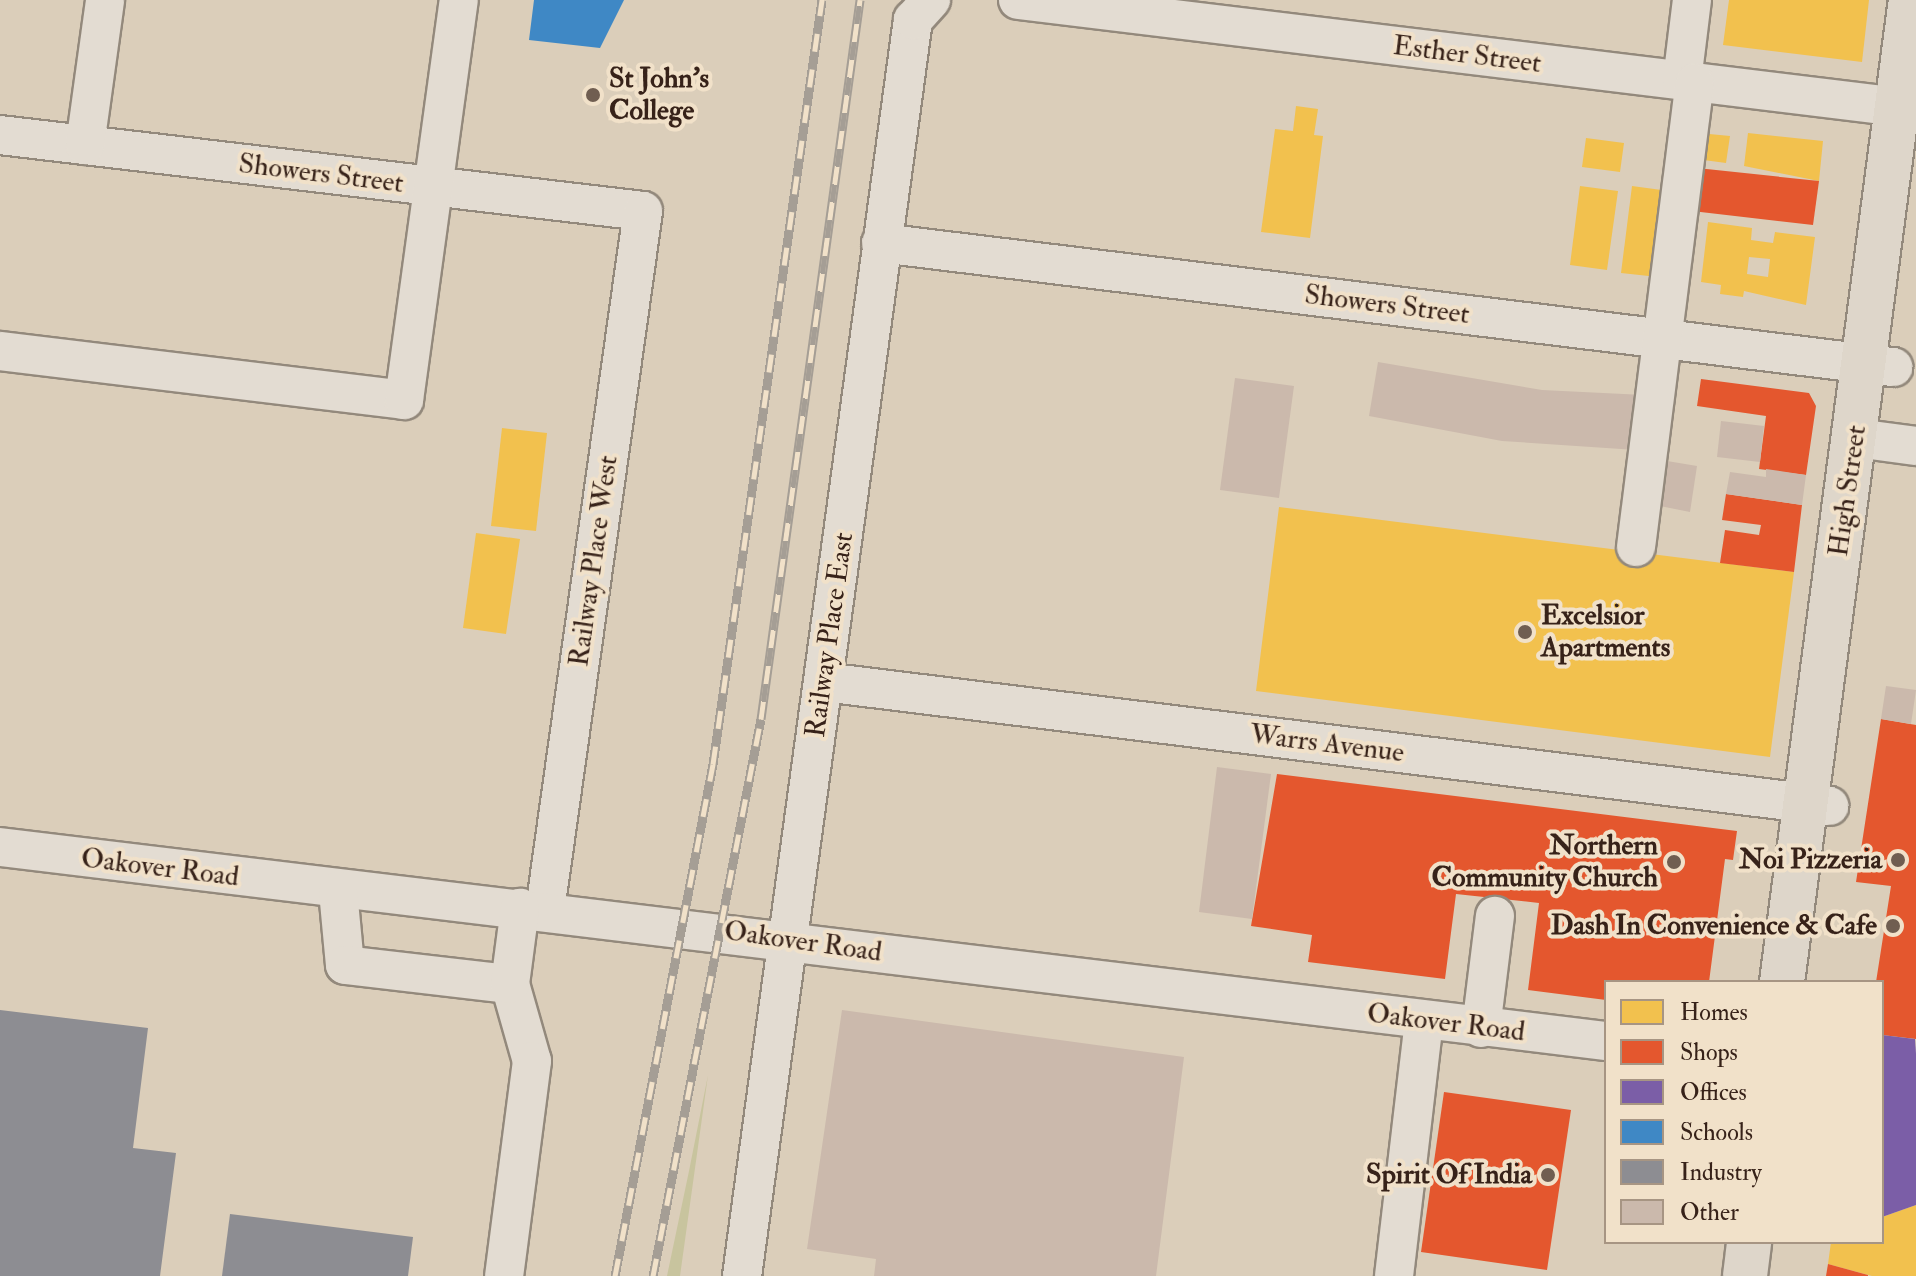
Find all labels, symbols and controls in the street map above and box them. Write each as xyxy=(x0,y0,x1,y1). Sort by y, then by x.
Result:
street label: Esther Street xyxy=(1391,29,1543,81)
place label: St John's College xyxy=(609,62,709,128)
marker: St John's College xyxy=(584,86,602,104)
street label: Showers Street xyxy=(237,147,405,201)
street label: Showers Street xyxy=(1303,278,1471,332)
street label: High Street xyxy=(1822,423,1874,559)
street label: Railway Place West xyxy=(563,453,625,669)
street label: Railway Place East xyxy=(799,530,861,740)
place label: Excelsior Apartments xyxy=(1541,599,1670,665)
marker: Excelsior Apartments xyxy=(1516,623,1534,641)
street label: Warrs Avenue xyxy=(1248,718,1406,770)
place label: Northern Community Church xyxy=(1432,829,1658,895)
street label: Oakover Road xyxy=(79,842,241,894)
place label: Noi Pizzeria xyxy=(1739,843,1882,877)
marker: Noi Pizzeria xyxy=(1889,851,1907,869)
marker: Northern Community Church xyxy=(1665,853,1683,871)
place label: Dash In Convenience & Cafe xyxy=(1551,909,1877,943)
street label: Oakover Road xyxy=(722,914,884,970)
marker: Dash In Convenience & Cafe xyxy=(1884,917,1902,935)
legend xyxy=(1604,980,1884,1244)
street label: Oakover Road xyxy=(1365,997,1527,1049)
text: Homes xyxy=(1680,997,1748,1028)
text: Shops xyxy=(1680,1037,1738,1068)
text: Offices xyxy=(1680,1077,1747,1108)
text: Schools xyxy=(1680,1117,1753,1148)
text: Industry xyxy=(1680,1157,1762,1188)
place label: Spirit Of India xyxy=(1366,1158,1532,1192)
marker: Spirit Of India xyxy=(1539,1166,1557,1184)
text: Other xyxy=(1680,1197,1739,1228)

